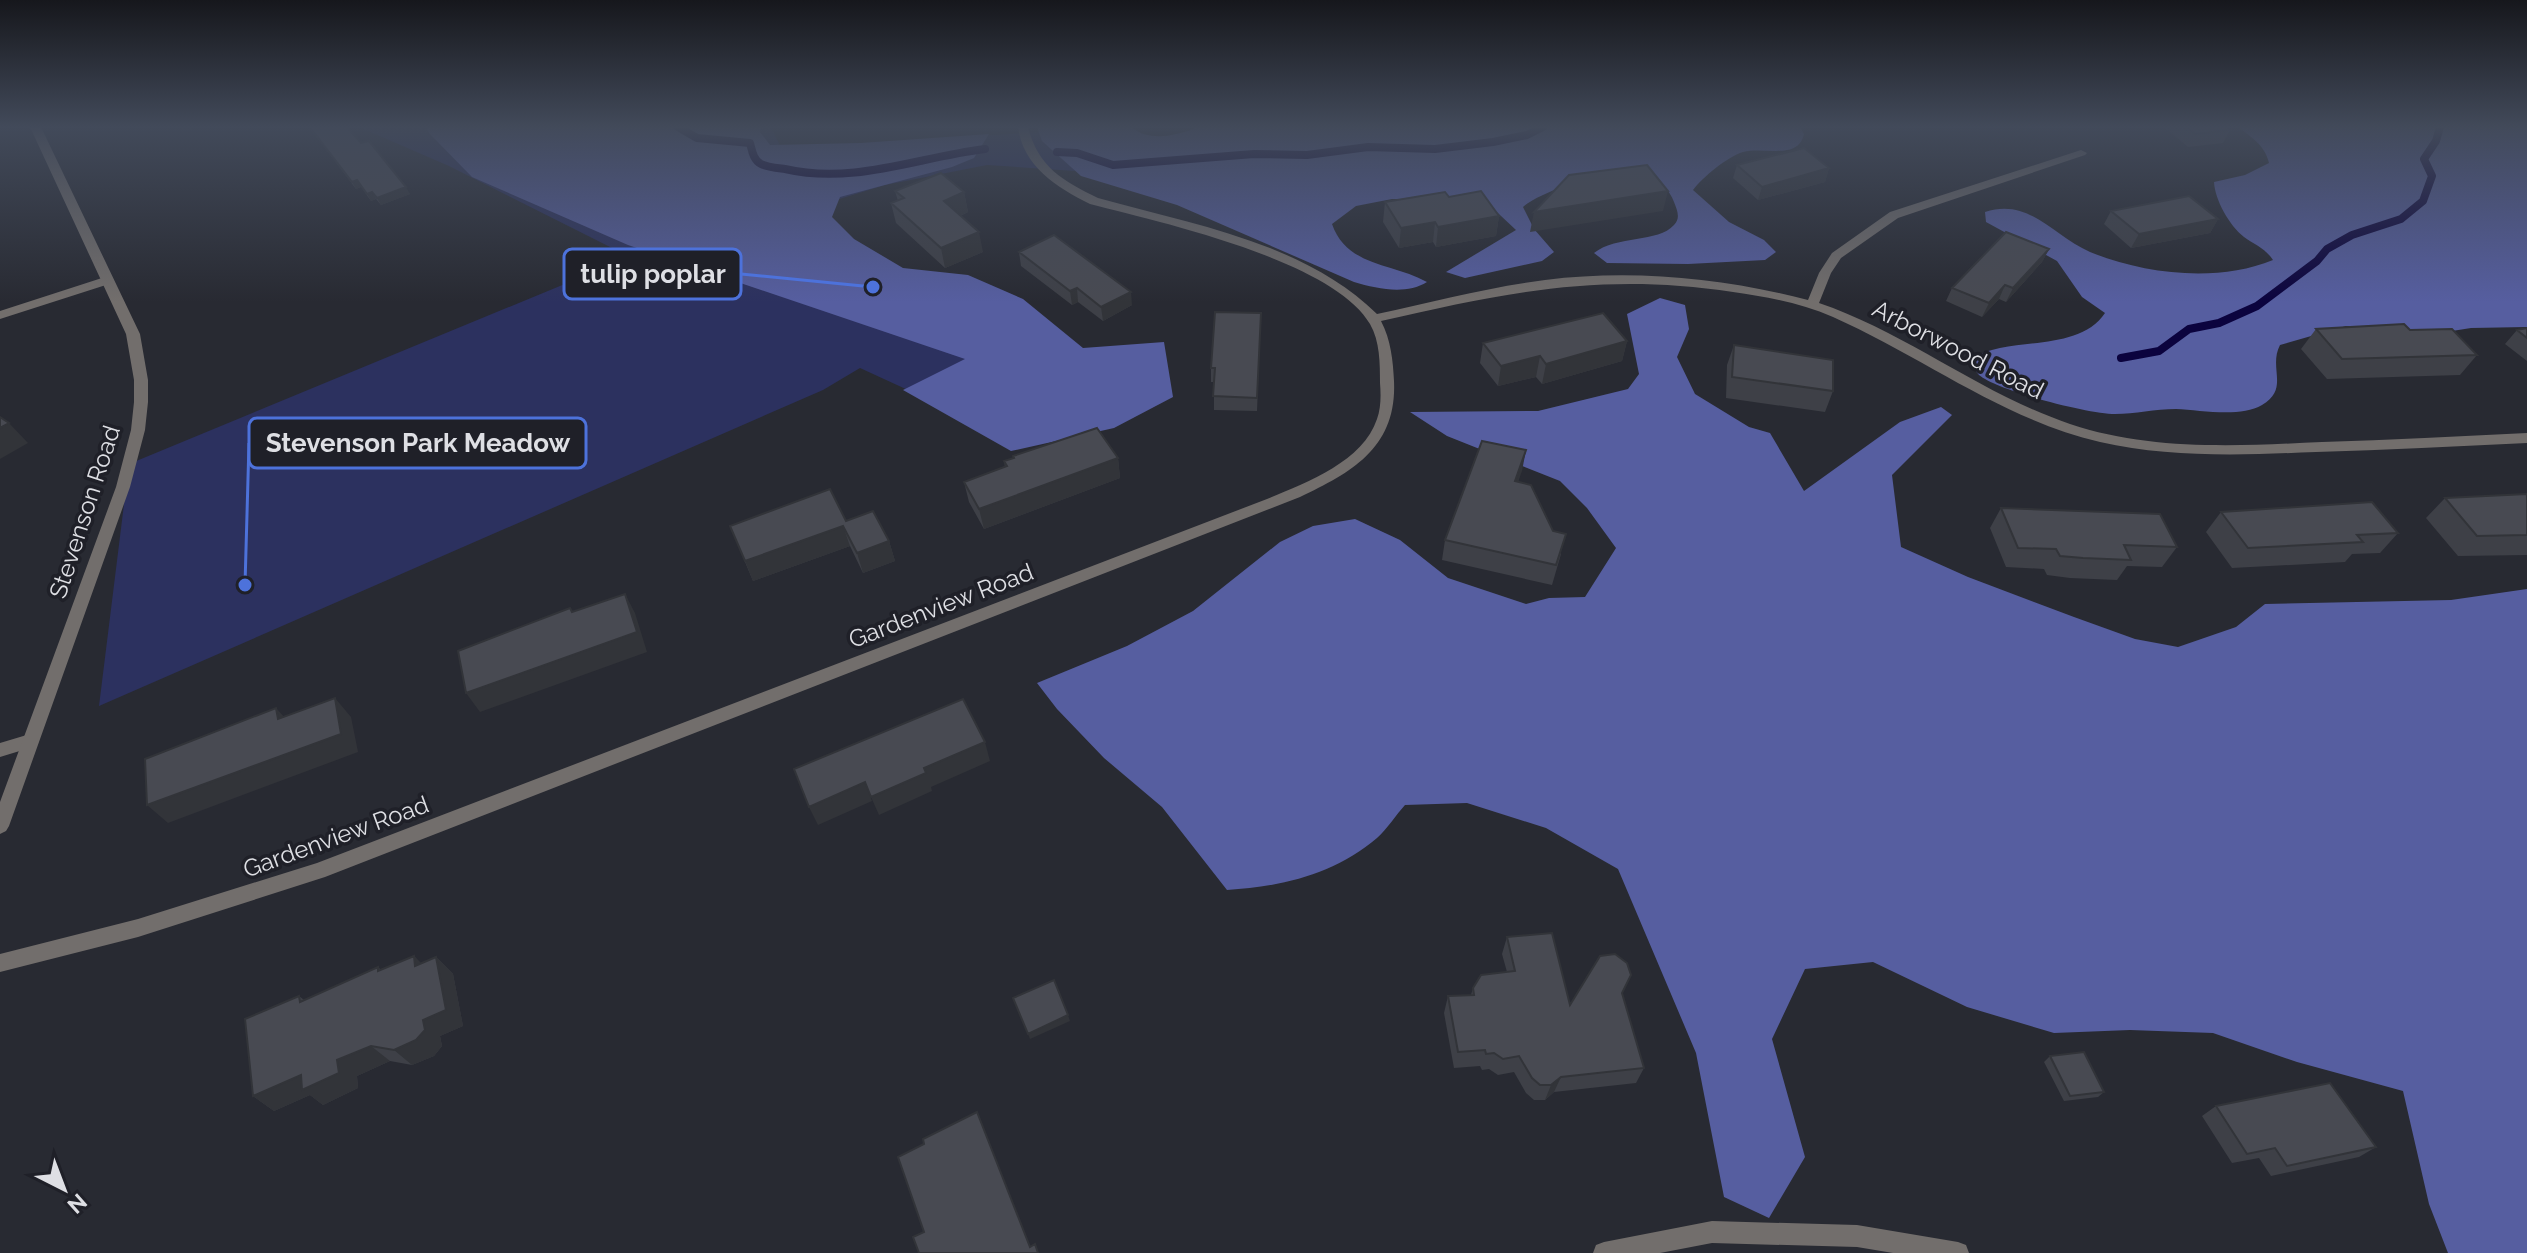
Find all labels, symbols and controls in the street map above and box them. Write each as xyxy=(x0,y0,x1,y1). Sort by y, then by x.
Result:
callout: tulip poplar xyxy=(564,249,741,299)
text: tulip poplar xyxy=(580,259,726,289)
street label: Arborwood Road xyxy=(1868,294,2049,405)
callout: Stevenson Park Meadow xyxy=(249,418,586,468)
street label: Stevenson Road xyxy=(43,422,126,602)
text: Stevenson Park Meadow xyxy=(266,428,570,458)
street label: Gardenview Road xyxy=(844,557,1037,654)
street label: Gardenview Road xyxy=(239,789,433,884)
north arrow xyxy=(24,1149,104,1229)
text: N xyxy=(62,1189,92,1219)

